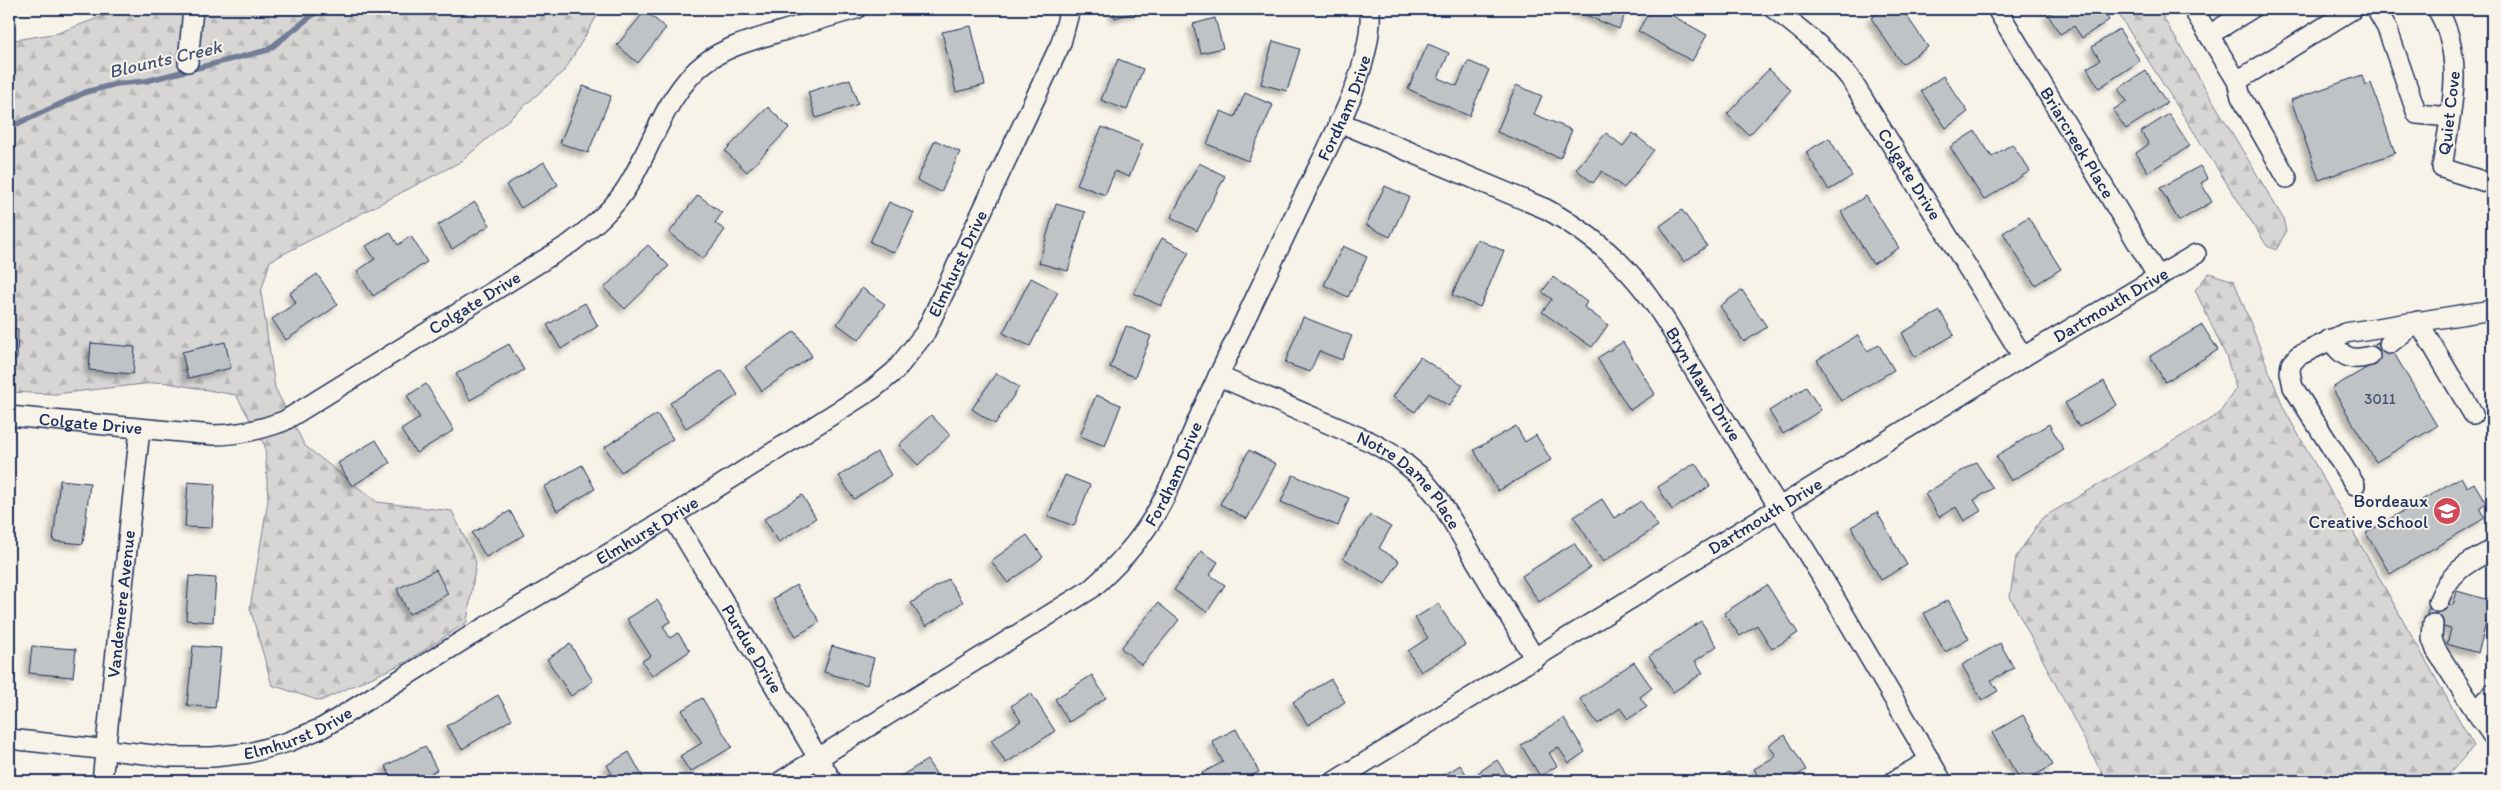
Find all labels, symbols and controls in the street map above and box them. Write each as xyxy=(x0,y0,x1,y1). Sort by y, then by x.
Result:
water label: Blounts Creek xyxy=(106,35,225,83)
street label: Fordham Drive xyxy=(1312,53,1375,165)
street label: Quiet Cove xyxy=(2433,70,2465,156)
street label: Briarcreek Place xyxy=(2035,83,2119,203)
street label: Colgate Drive xyxy=(1873,124,1946,224)
street label: Elmhurst Drive xyxy=(923,207,992,321)
street label: Dartmouth Drive xyxy=(2049,262,2172,348)
street label: Colgate Drive xyxy=(425,266,525,340)
street label: Bryn Mawr Drive xyxy=(1661,323,1746,445)
house number: 3011 xyxy=(2364,390,2396,408)
street label: Colgate Drive xyxy=(38,408,143,439)
street label: Fordham Drive xyxy=(1140,418,1207,530)
street label: Notre Dame Place xyxy=(1353,426,1466,533)
street label: Dartmouth Drive xyxy=(1704,473,1826,560)
place label: Bordeaux Creative School xyxy=(2309,490,2428,533)
street label: Elmhurst Drive xyxy=(592,491,702,570)
school or university icon: Bordeaux Creative School xyxy=(2432,496,2462,526)
street label: Vandemere Avenue xyxy=(102,529,140,679)
street label: Purdue Drive xyxy=(717,600,787,697)
street label: Elmhurst Drive xyxy=(243,701,356,764)

